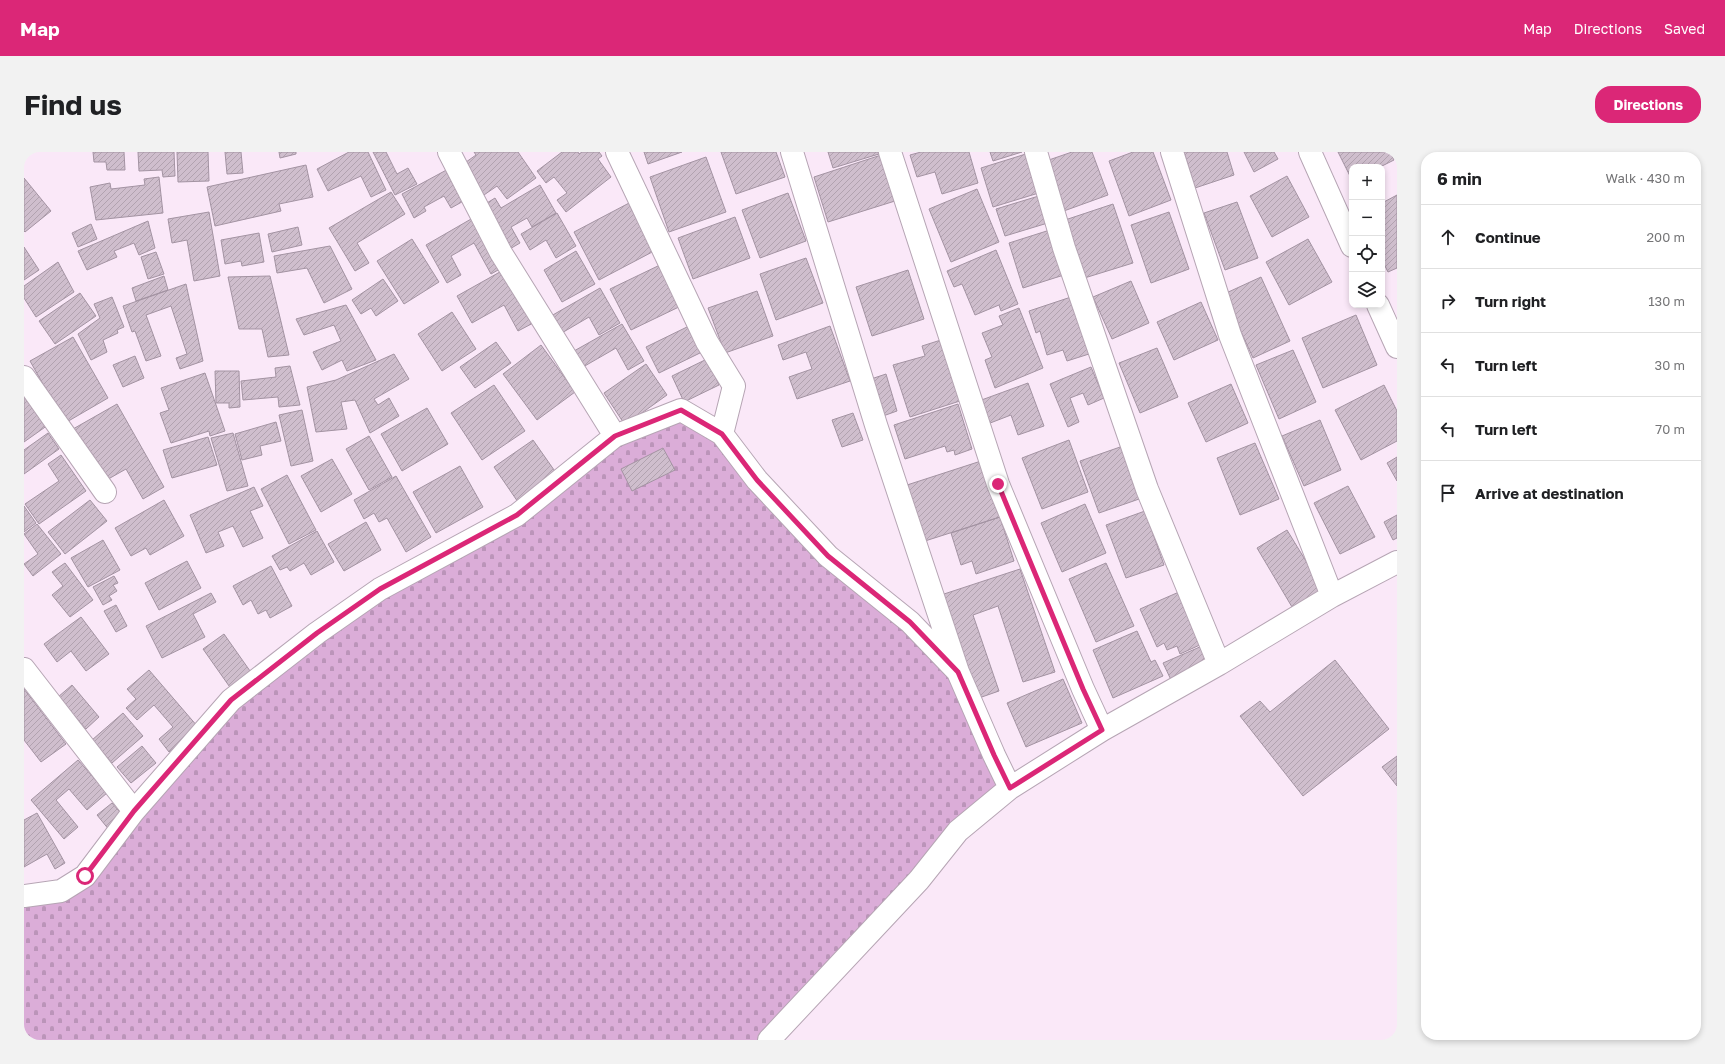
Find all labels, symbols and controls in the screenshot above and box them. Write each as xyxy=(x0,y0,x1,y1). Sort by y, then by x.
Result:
text: Map xyxy=(20,17,60,40)
text: Map xyxy=(1523,20,1552,37)
text: Directions xyxy=(1574,20,1642,37)
text: Saved xyxy=(1664,20,1705,37)
button: Directions xyxy=(1595,86,1701,123)
text: Find us xyxy=(24,88,122,121)
map controls xyxy=(1349,164,1385,308)
button: + xyxy=(1349,164,1385,200)
text: 6 min xyxy=(1437,168,1482,189)
text: Walk · 430 m xyxy=(1605,170,1685,186)
button: − xyxy=(1349,200,1385,236)
icon: ahead xyxy=(1437,226,1459,248)
text: Continue xyxy=(1475,228,1541,246)
text: 200 m xyxy=(1647,229,1685,245)
button: locate xyxy=(1349,236,1385,272)
button: layers xyxy=(1349,272,1385,308)
icon: right xyxy=(1437,290,1459,312)
text: Turn right xyxy=(1475,292,1546,310)
text: 130 m xyxy=(1648,293,1685,309)
icon: left xyxy=(1437,354,1459,376)
text: Turn left xyxy=(1475,356,1537,374)
text: 30 m xyxy=(1655,357,1685,373)
icon: left xyxy=(1437,418,1459,440)
text: Turn left xyxy=(1475,420,1537,438)
text: 70 m xyxy=(1655,421,1685,437)
route end xyxy=(989,475,1007,493)
icon: arrive xyxy=(1437,482,1459,504)
text: Arrive at destination xyxy=(1475,484,1624,502)
route start xyxy=(76,867,94,885)

